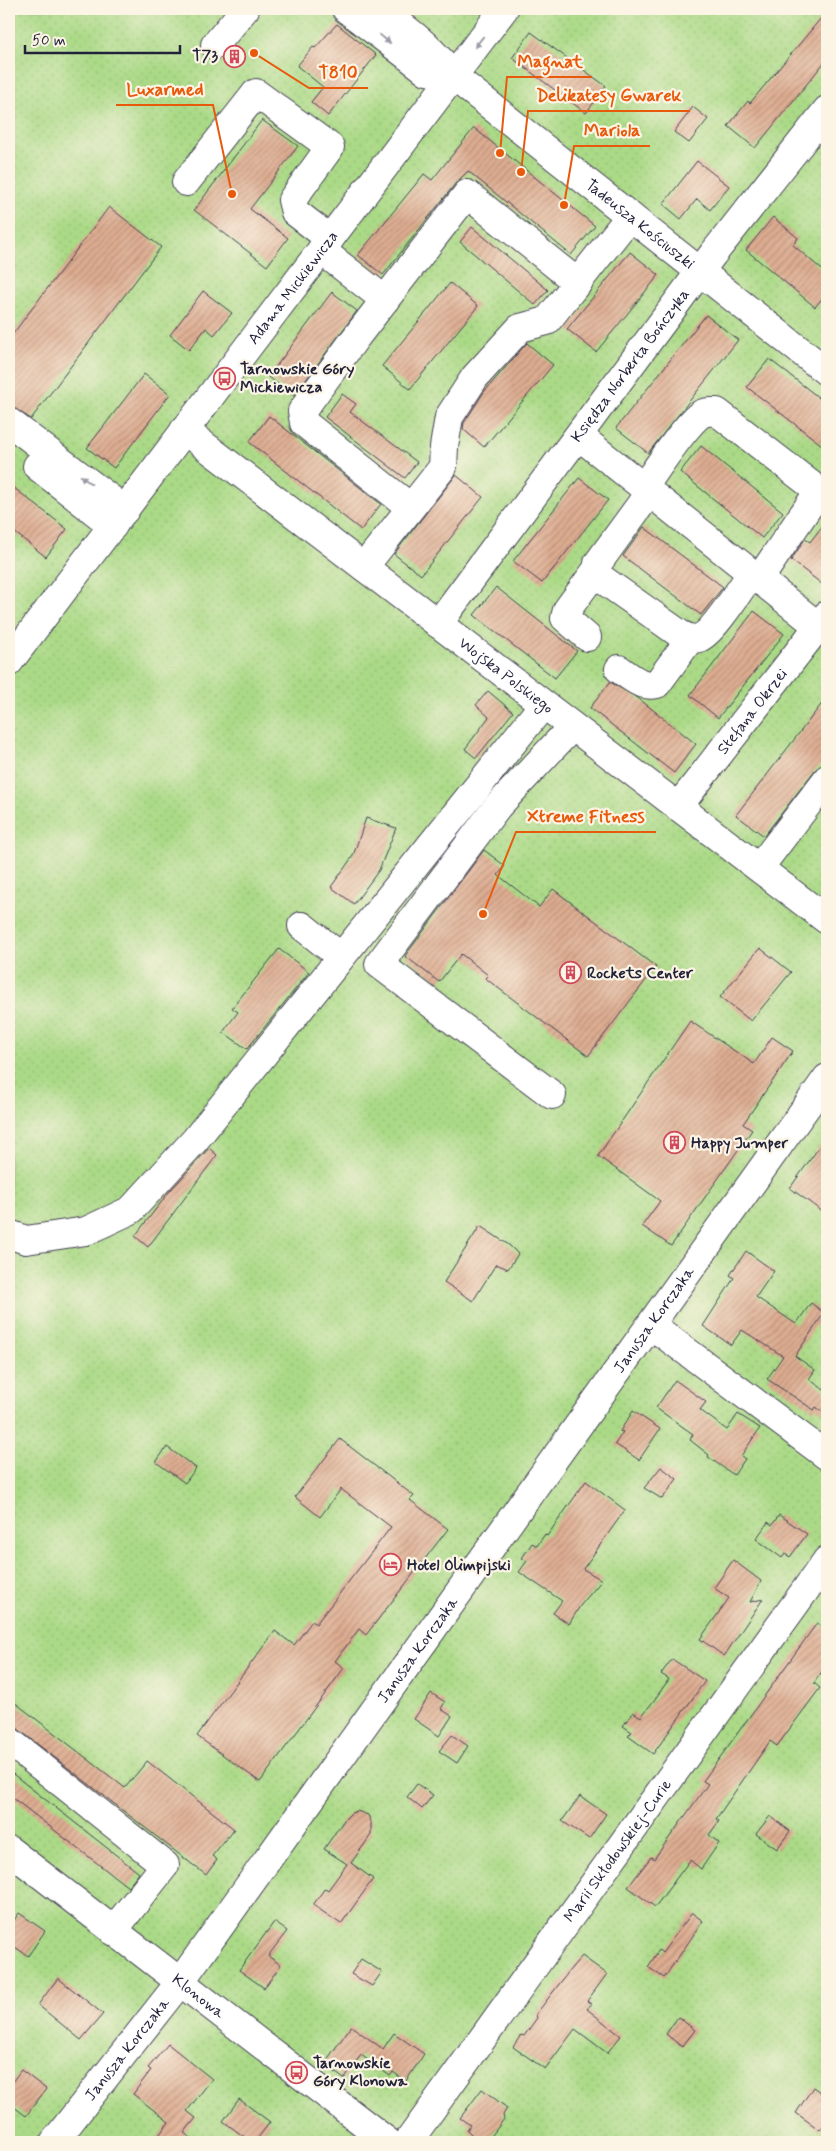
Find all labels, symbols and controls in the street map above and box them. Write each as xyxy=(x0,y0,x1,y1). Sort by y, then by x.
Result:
scale bar xyxy=(25,22,180,54)
text: 50 m xyxy=(32,31,66,51)
one-way arrow xyxy=(378,33,391,44)
one-way arrow xyxy=(473,35,484,48)
building icon: T73 xyxy=(222,44,246,68)
callout: Magnat xyxy=(507,44,592,77)
place label: T73 xyxy=(192,46,218,67)
text: Magnat xyxy=(517,50,583,76)
callout: T810 xyxy=(309,55,368,88)
text: T810 xyxy=(318,61,358,85)
callout: Luxarmed xyxy=(116,72,213,105)
text: Luxarmed xyxy=(127,78,203,102)
callout: Delikatesy Gwarek xyxy=(528,78,690,111)
text: Delikatesy Gwarek xyxy=(536,84,683,108)
callout: Mariola xyxy=(574,113,650,146)
text: Mariola xyxy=(584,119,640,143)
street label: Tadeusza Kościuszki xyxy=(581,174,699,274)
street label: Adama Mickiewicza xyxy=(243,226,343,349)
street label: Księdza Norberta Bończyka xyxy=(566,284,694,447)
place label: Tarnowskie Góry Mickiewicza xyxy=(240,359,354,398)
bus stop icon: Tarnowskie Góry Mickiewicza xyxy=(212,366,236,390)
one-way arrow xyxy=(80,475,93,486)
street label: Wojska Polskiego xyxy=(454,633,558,718)
street label: Stefana Okrzei xyxy=(712,664,792,759)
callout: Xtreme Fitness xyxy=(516,799,656,832)
text: Xtreme Fitness xyxy=(527,805,645,829)
building icon: Rockets Center xyxy=(559,961,583,985)
place label: Rockets Center xyxy=(587,963,694,984)
building icon: Happy Jumper xyxy=(663,1131,687,1155)
place label: Happy Jumper xyxy=(691,1133,788,1154)
street label: Janusza Korczaka xyxy=(609,1262,699,1377)
hotel icon: Hotel Olimpijski xyxy=(379,1553,403,1577)
place label: Hotel Olimpijski xyxy=(407,1555,511,1576)
street label: Janusza Korczaka xyxy=(372,1592,463,1707)
street label: Marii Skłodowskiej-Curie xyxy=(559,1774,677,1927)
street label: Klonowa xyxy=(168,1969,229,2023)
street label: Janusza Korczaka xyxy=(80,1993,174,2105)
place label: Tarnowskie Góry Klonowa xyxy=(313,2053,407,2092)
bus stop icon: Tarnowskie Góry Klonowa xyxy=(285,2060,309,2084)

